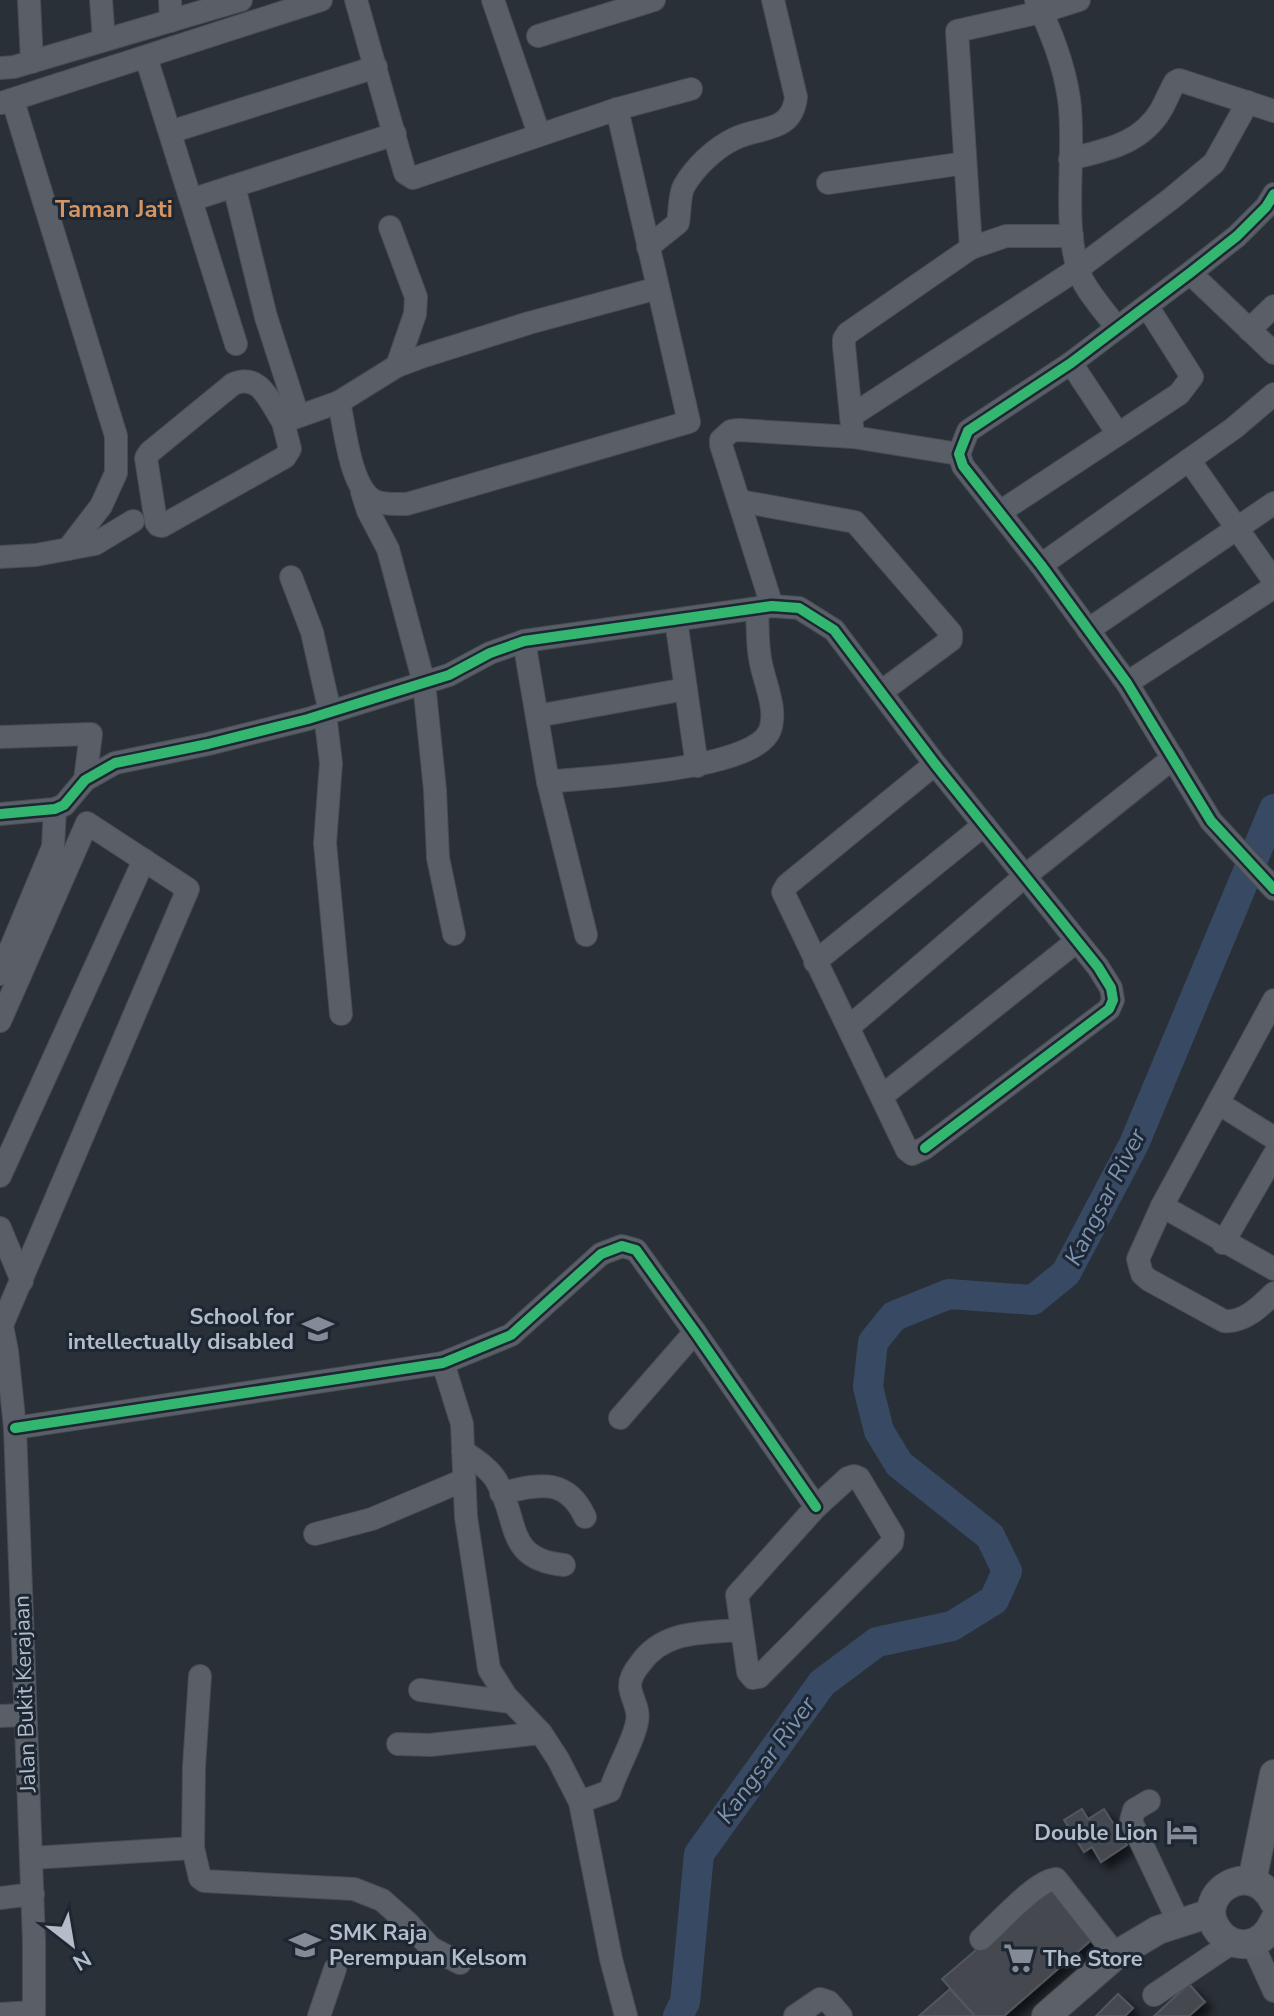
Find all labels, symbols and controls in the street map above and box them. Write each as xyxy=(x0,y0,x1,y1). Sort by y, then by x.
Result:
district label: Taman Jati xyxy=(55,193,173,225)
water label: Kangsar River xyxy=(1057,1122,1154,1271)
place label: School for intellectually disabled xyxy=(68,1302,294,1357)
school or university icon: School for intellectually disabled xyxy=(301,1312,335,1346)
street label: Jalan Bukit Kerajaan xyxy=(7,1595,43,1794)
water label: Kangsar River xyxy=(709,1689,824,1830)
hotel icon: Double Lion xyxy=(1165,1815,1199,1849)
place label: Double Lion xyxy=(1034,1818,1158,1848)
north arrow xyxy=(32,1904,112,1984)
place label: SMK Raja Perempuan Kelsom xyxy=(329,1918,527,1973)
school or university icon: SMK Raja Perempuan Kelsom xyxy=(288,1928,322,1962)
supermarket icon: The Store xyxy=(1002,1941,1036,1975)
text: N xyxy=(67,1943,97,1977)
place label: The Store xyxy=(1043,1944,1143,1974)

